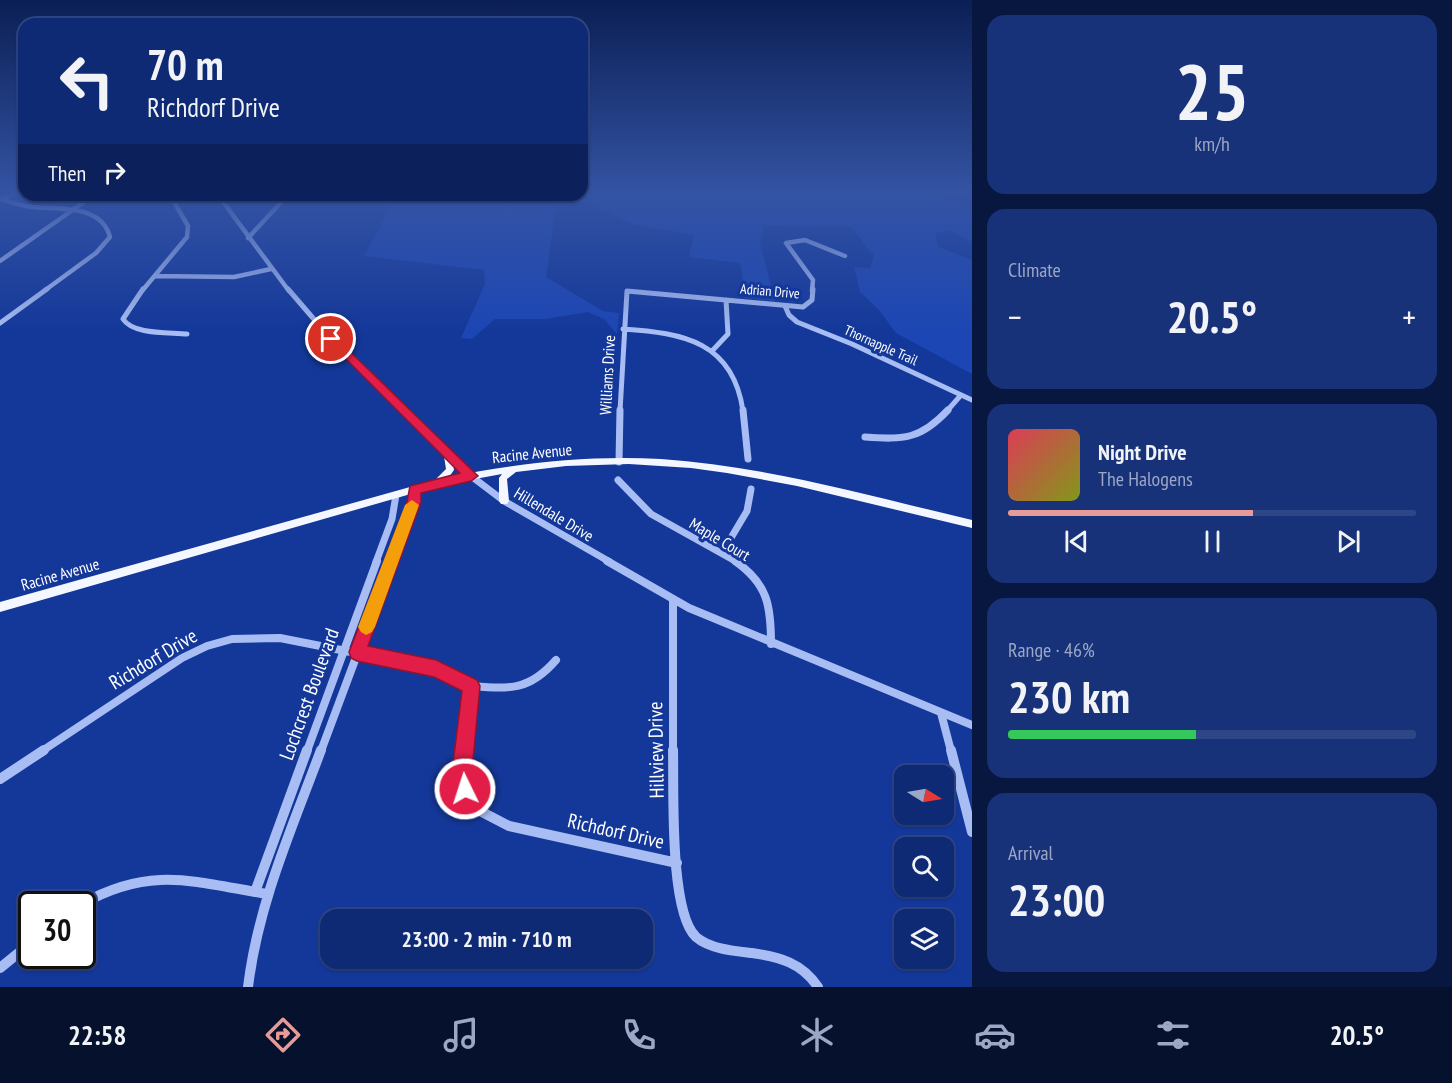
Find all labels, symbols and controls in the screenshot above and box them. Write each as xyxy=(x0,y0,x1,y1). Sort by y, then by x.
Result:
text: 70 m xyxy=(147,37,224,92)
text: 25 xyxy=(1175,41,1249,142)
icon: left xyxy=(48,42,126,120)
text: Richdorf Drive xyxy=(147,90,280,124)
text: km/h xyxy=(1194,131,1230,157)
icon: right xyxy=(98,156,131,189)
text: Then xyxy=(48,159,86,187)
text: Climate xyxy=(1008,257,1061,283)
street label: Adrian Drive xyxy=(739,279,801,303)
text: 20.5° xyxy=(1167,287,1257,345)
text: − xyxy=(1008,295,1022,338)
text: + xyxy=(1402,295,1416,338)
pin xyxy=(305,313,356,364)
street label: Thornapple Trail xyxy=(841,321,921,370)
icon: arrive xyxy=(314,322,347,355)
street label: Williams Drive xyxy=(595,335,619,415)
text: Night Drive xyxy=(1098,438,1187,466)
street label: Racine Avenue xyxy=(491,439,573,467)
text: The Halogens xyxy=(1098,466,1193,492)
street label: Hillendale Drive xyxy=(511,482,597,546)
street label: Maple Court xyxy=(686,513,754,565)
icon: previous xyxy=(1060,525,1093,558)
icon: pause xyxy=(1196,525,1229,558)
icon: next xyxy=(1332,525,1365,558)
street label: Racine Avenue xyxy=(19,553,101,595)
street label: Richdorf Drive xyxy=(104,623,202,695)
street label: Lochcrest Boulevard xyxy=(273,624,345,764)
text: Range · 46% xyxy=(1008,637,1095,663)
text: 230 km xyxy=(1008,667,1130,725)
street label: Hillview Drive xyxy=(642,701,670,799)
position arrow xyxy=(433,757,497,821)
north arrow xyxy=(894,765,954,825)
map controls xyxy=(894,765,954,969)
street label: Richdorf Drive xyxy=(565,807,667,855)
button: search xyxy=(894,837,954,897)
text: Arrival xyxy=(1008,840,1053,866)
text: 23:00 xyxy=(1008,870,1105,928)
speed limit sign: 30 xyxy=(18,891,96,969)
button: layers xyxy=(894,909,954,969)
text: 23:00 · 2 min · 710 m xyxy=(401,925,572,953)
icon: directions xyxy=(262,1014,304,1056)
icon: music xyxy=(440,1014,482,1056)
icon: phone xyxy=(618,1014,660,1056)
icon: climate xyxy=(796,1014,838,1056)
icon: car xyxy=(974,1014,1016,1056)
icon: filters xyxy=(1152,1014,1194,1056)
text: 22:58 xyxy=(68,1018,126,1052)
text: 20.5° xyxy=(1330,1018,1384,1052)

